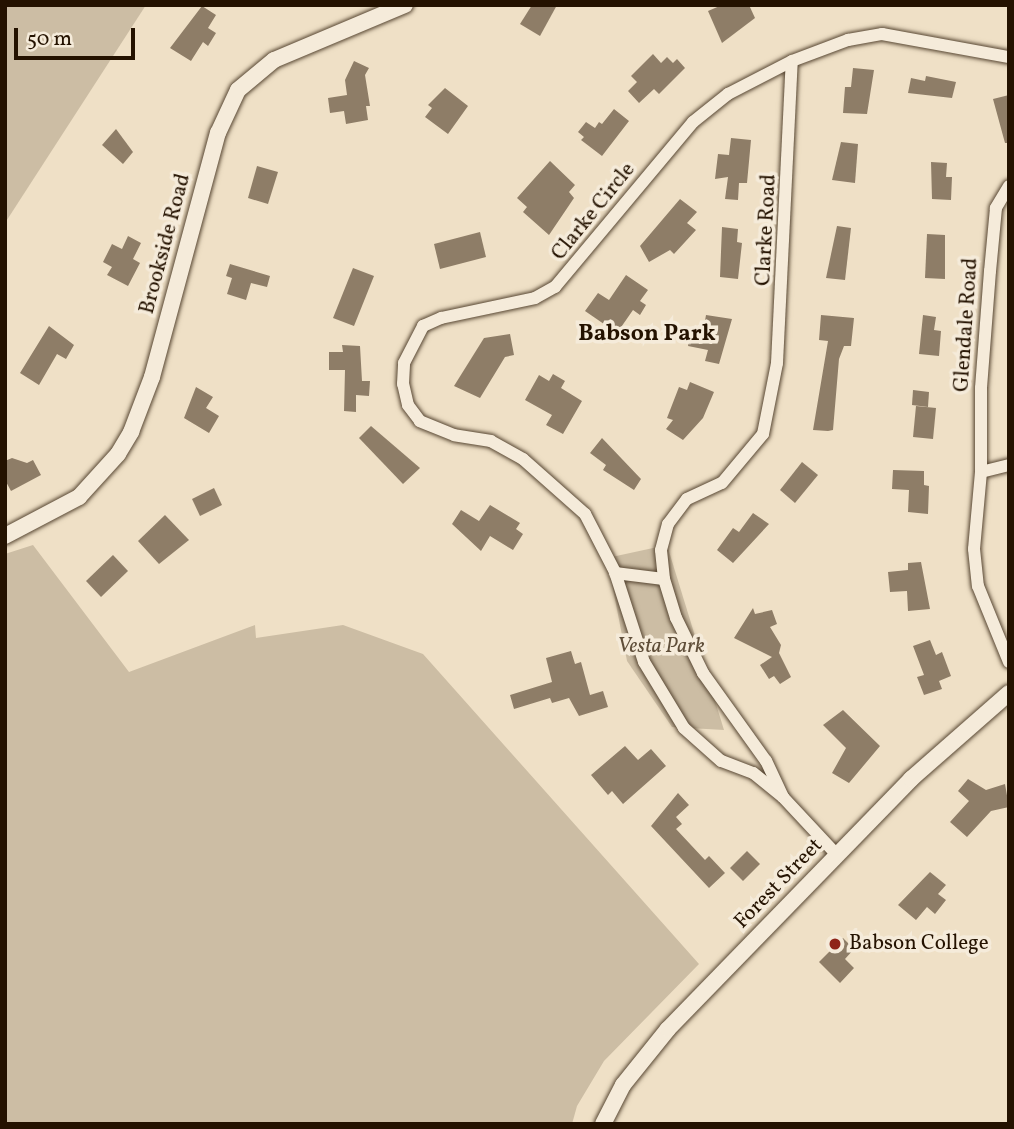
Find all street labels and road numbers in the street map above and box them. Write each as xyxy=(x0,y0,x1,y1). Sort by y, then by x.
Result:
street label: Clarke Circle xyxy=(547,158,641,266)
street label: Brookside Road xyxy=(135,171,197,317)
street label: Clarke Road xyxy=(751,173,783,287)
street label: Glendale Road xyxy=(950,257,984,393)
street label: Forest Street xyxy=(730,833,828,935)

